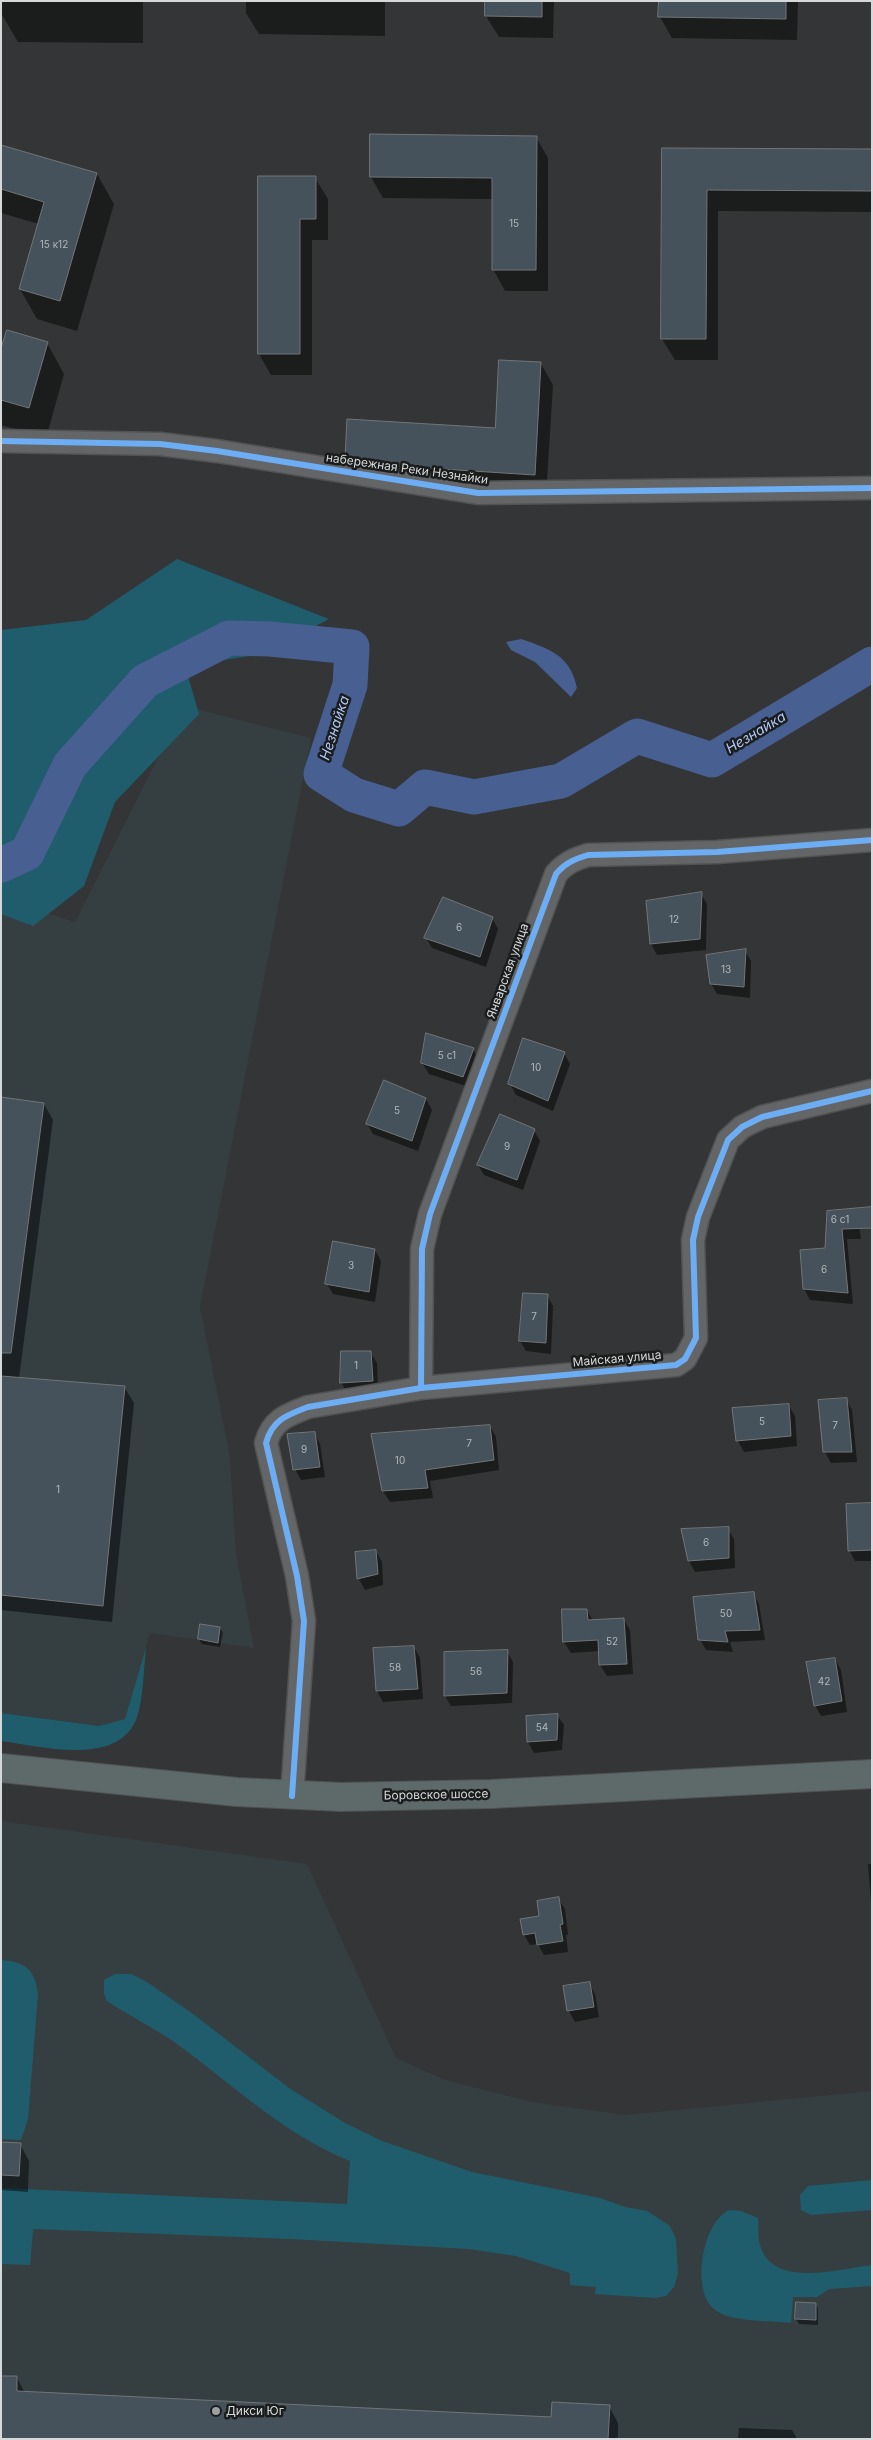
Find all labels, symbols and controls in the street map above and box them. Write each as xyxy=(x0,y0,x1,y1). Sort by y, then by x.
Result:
house number: 15 xyxy=(509,218,519,230)
house number: 15 к12 xyxy=(40,239,68,251)
street label: набережная Реки Незнайки xyxy=(325,450,489,488)
water label: Незнайка xyxy=(317,694,353,762)
water label: Незнайка xyxy=(723,709,789,757)
house number: 12 xyxy=(669,914,679,926)
house number: 6 xyxy=(456,922,462,934)
street label: Январская улица xyxy=(484,922,532,1020)
house number: 13 xyxy=(721,964,731,976)
house number: 5 с1 xyxy=(438,1050,456,1062)
house number: 10 xyxy=(531,1062,541,1074)
house number: 5 xyxy=(394,1105,400,1117)
house number: 9 xyxy=(504,1141,510,1153)
house number: 6 с1 xyxy=(831,1214,849,1226)
house number: 3 xyxy=(348,1260,354,1272)
house number: 6 xyxy=(821,1264,827,1276)
house number: 7 xyxy=(531,1311,537,1323)
street label: Майская улица xyxy=(572,1348,662,1370)
house number: 1 xyxy=(354,1360,358,1372)
house number: 5 xyxy=(759,1416,765,1428)
house number: 7 xyxy=(832,1420,838,1432)
house number: 7 xyxy=(466,1438,472,1450)
house number: 9 xyxy=(301,1444,307,1456)
house number: 10 xyxy=(395,1455,405,1467)
house number: 1 xyxy=(56,1484,60,1496)
house number: 6 xyxy=(703,1537,709,1549)
house number: 50 xyxy=(720,1608,732,1620)
house number: 52 xyxy=(606,1636,618,1648)
house number: 58 xyxy=(389,1662,401,1674)
house number: 56 xyxy=(470,1666,482,1678)
house number: 42 xyxy=(818,1676,830,1688)
house number: 54 xyxy=(536,1722,548,1734)
street label: Боровское шоссе xyxy=(384,1787,488,1803)
place label: Дикси Юг xyxy=(226,2404,284,2418)
marker: Дикси Юг xyxy=(210,2405,222,2417)

